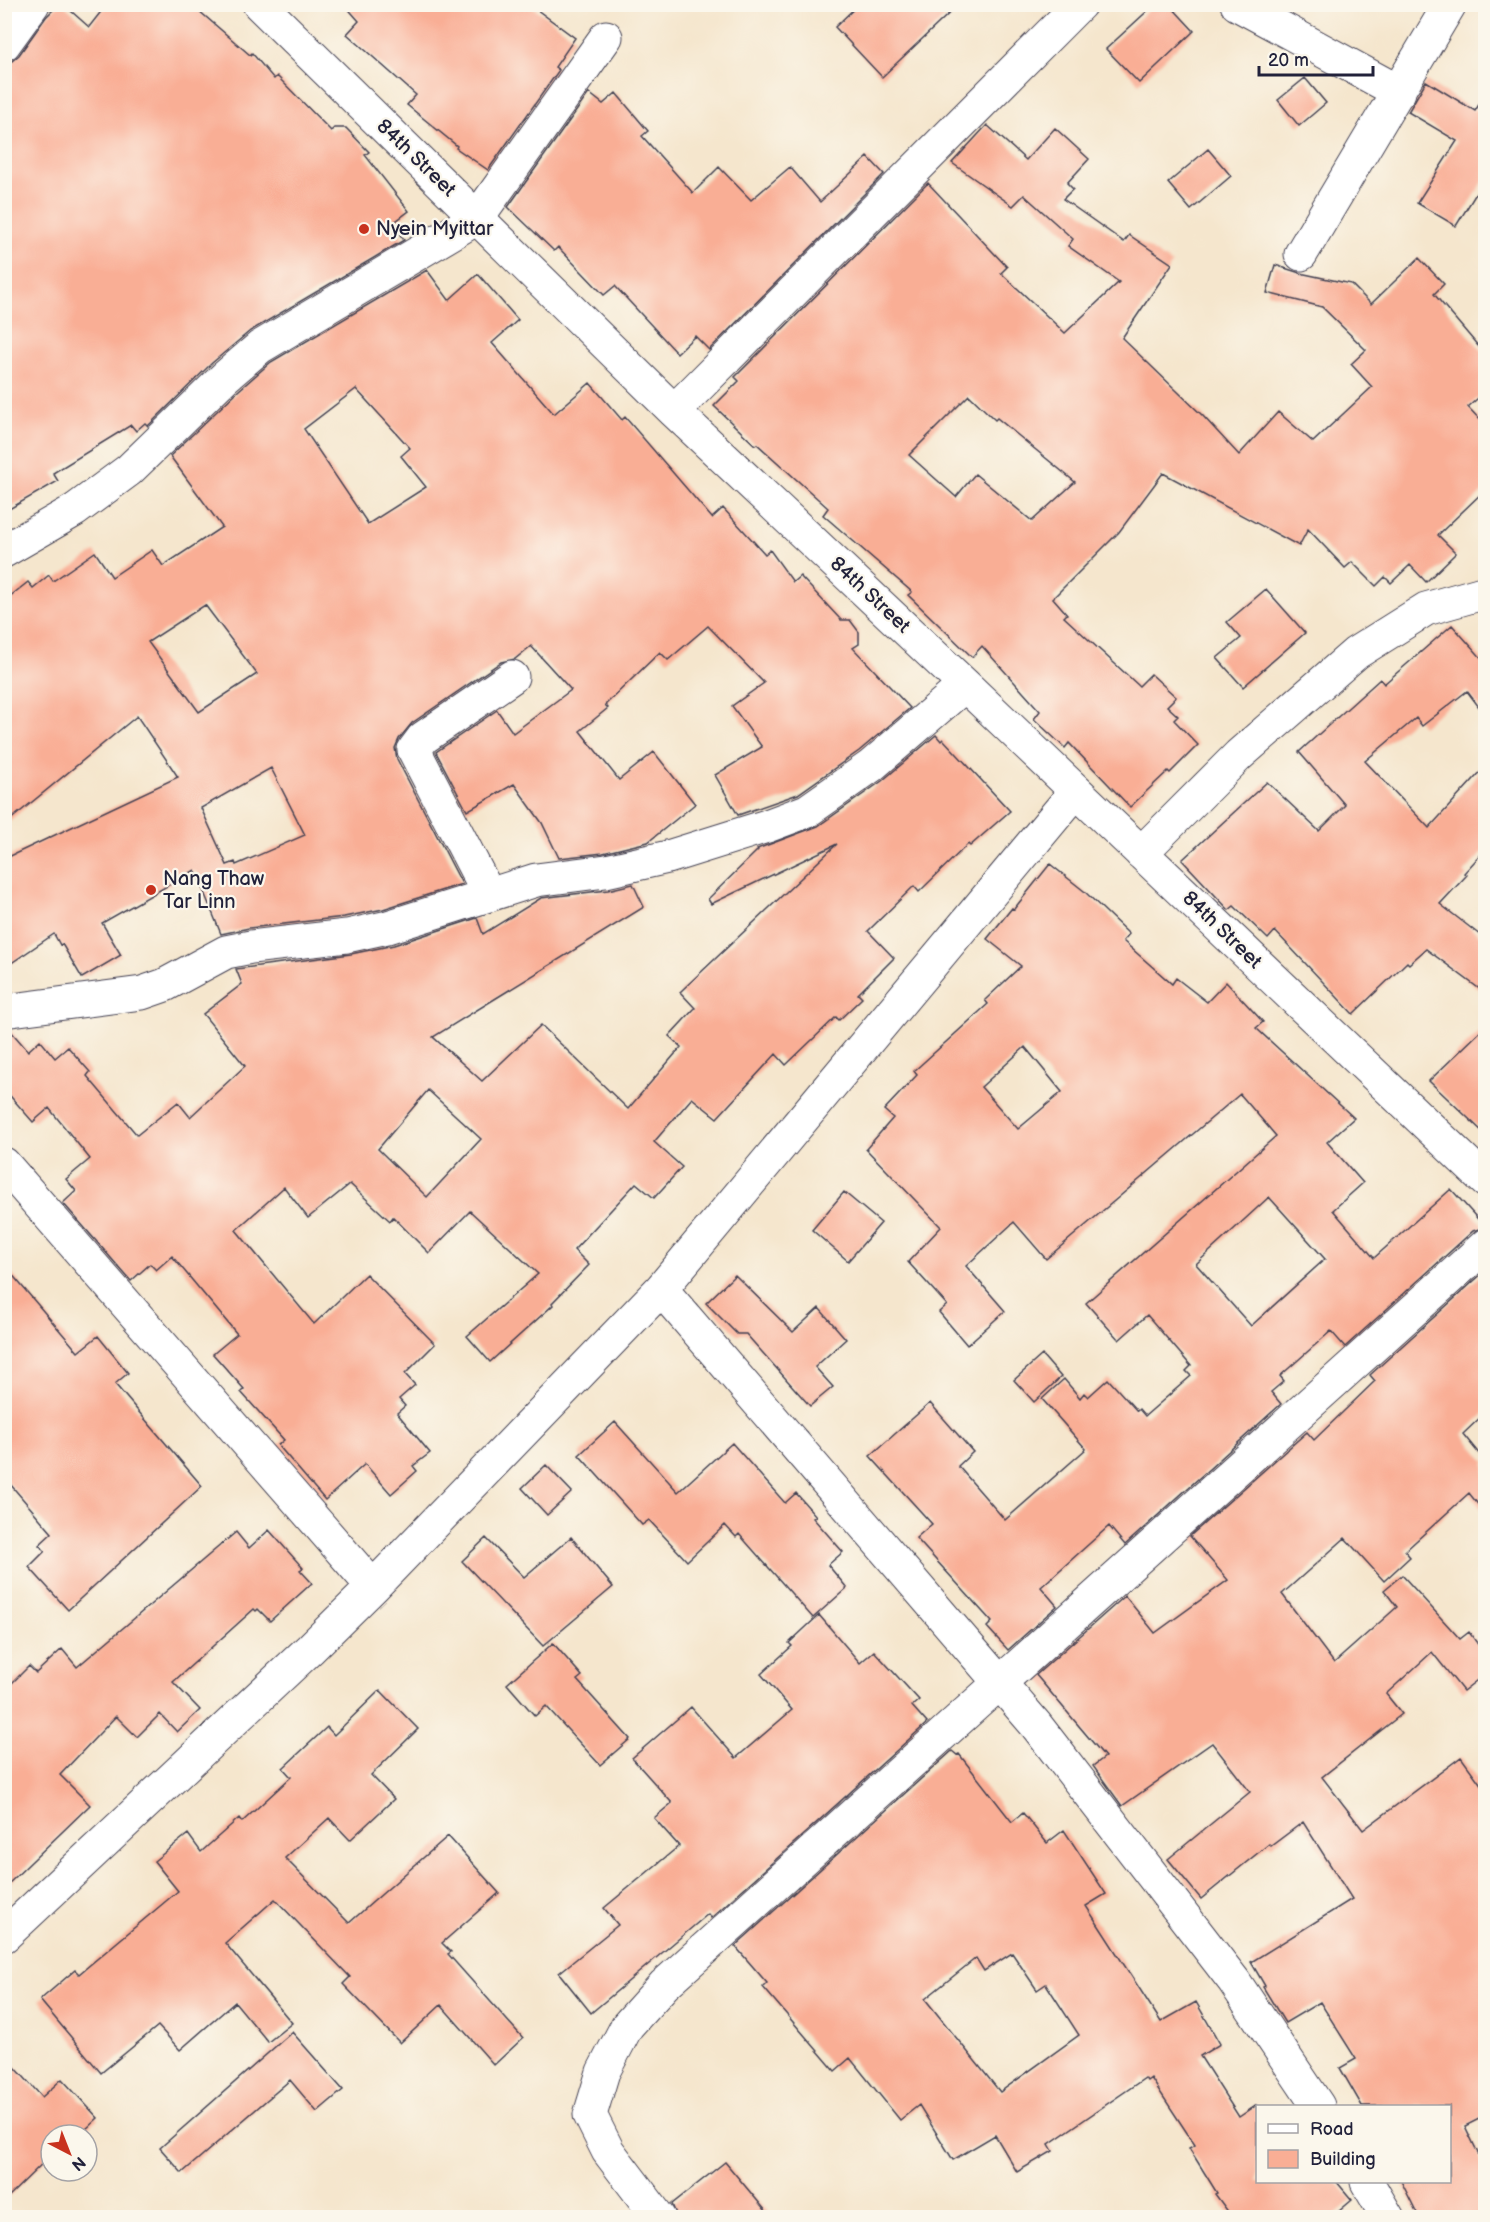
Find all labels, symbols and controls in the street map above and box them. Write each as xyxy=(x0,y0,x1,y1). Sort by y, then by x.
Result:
scale bar xyxy=(1259,39,1373,77)
text: 20 m xyxy=(1268,50,1309,71)
street label: 84th Street xyxy=(371,114,461,202)
place label: Nyein Myittar xyxy=(376,217,494,241)
marker: Nyein Myittar xyxy=(357,222,371,236)
street label: 84th Street xyxy=(825,552,915,638)
place label: Nang Thaw Tar Linn xyxy=(163,867,265,914)
marker: Nang Thaw Tar Linn xyxy=(144,883,158,897)
street label: 84th Street xyxy=(1177,886,1267,974)
legend xyxy=(1256,2105,1451,2183)
text: Road xyxy=(1310,2119,1354,2140)
north arrow xyxy=(39,2123,99,2183)
text: Building xyxy=(1310,2149,1376,2170)
text: N xyxy=(67,2152,89,2174)

